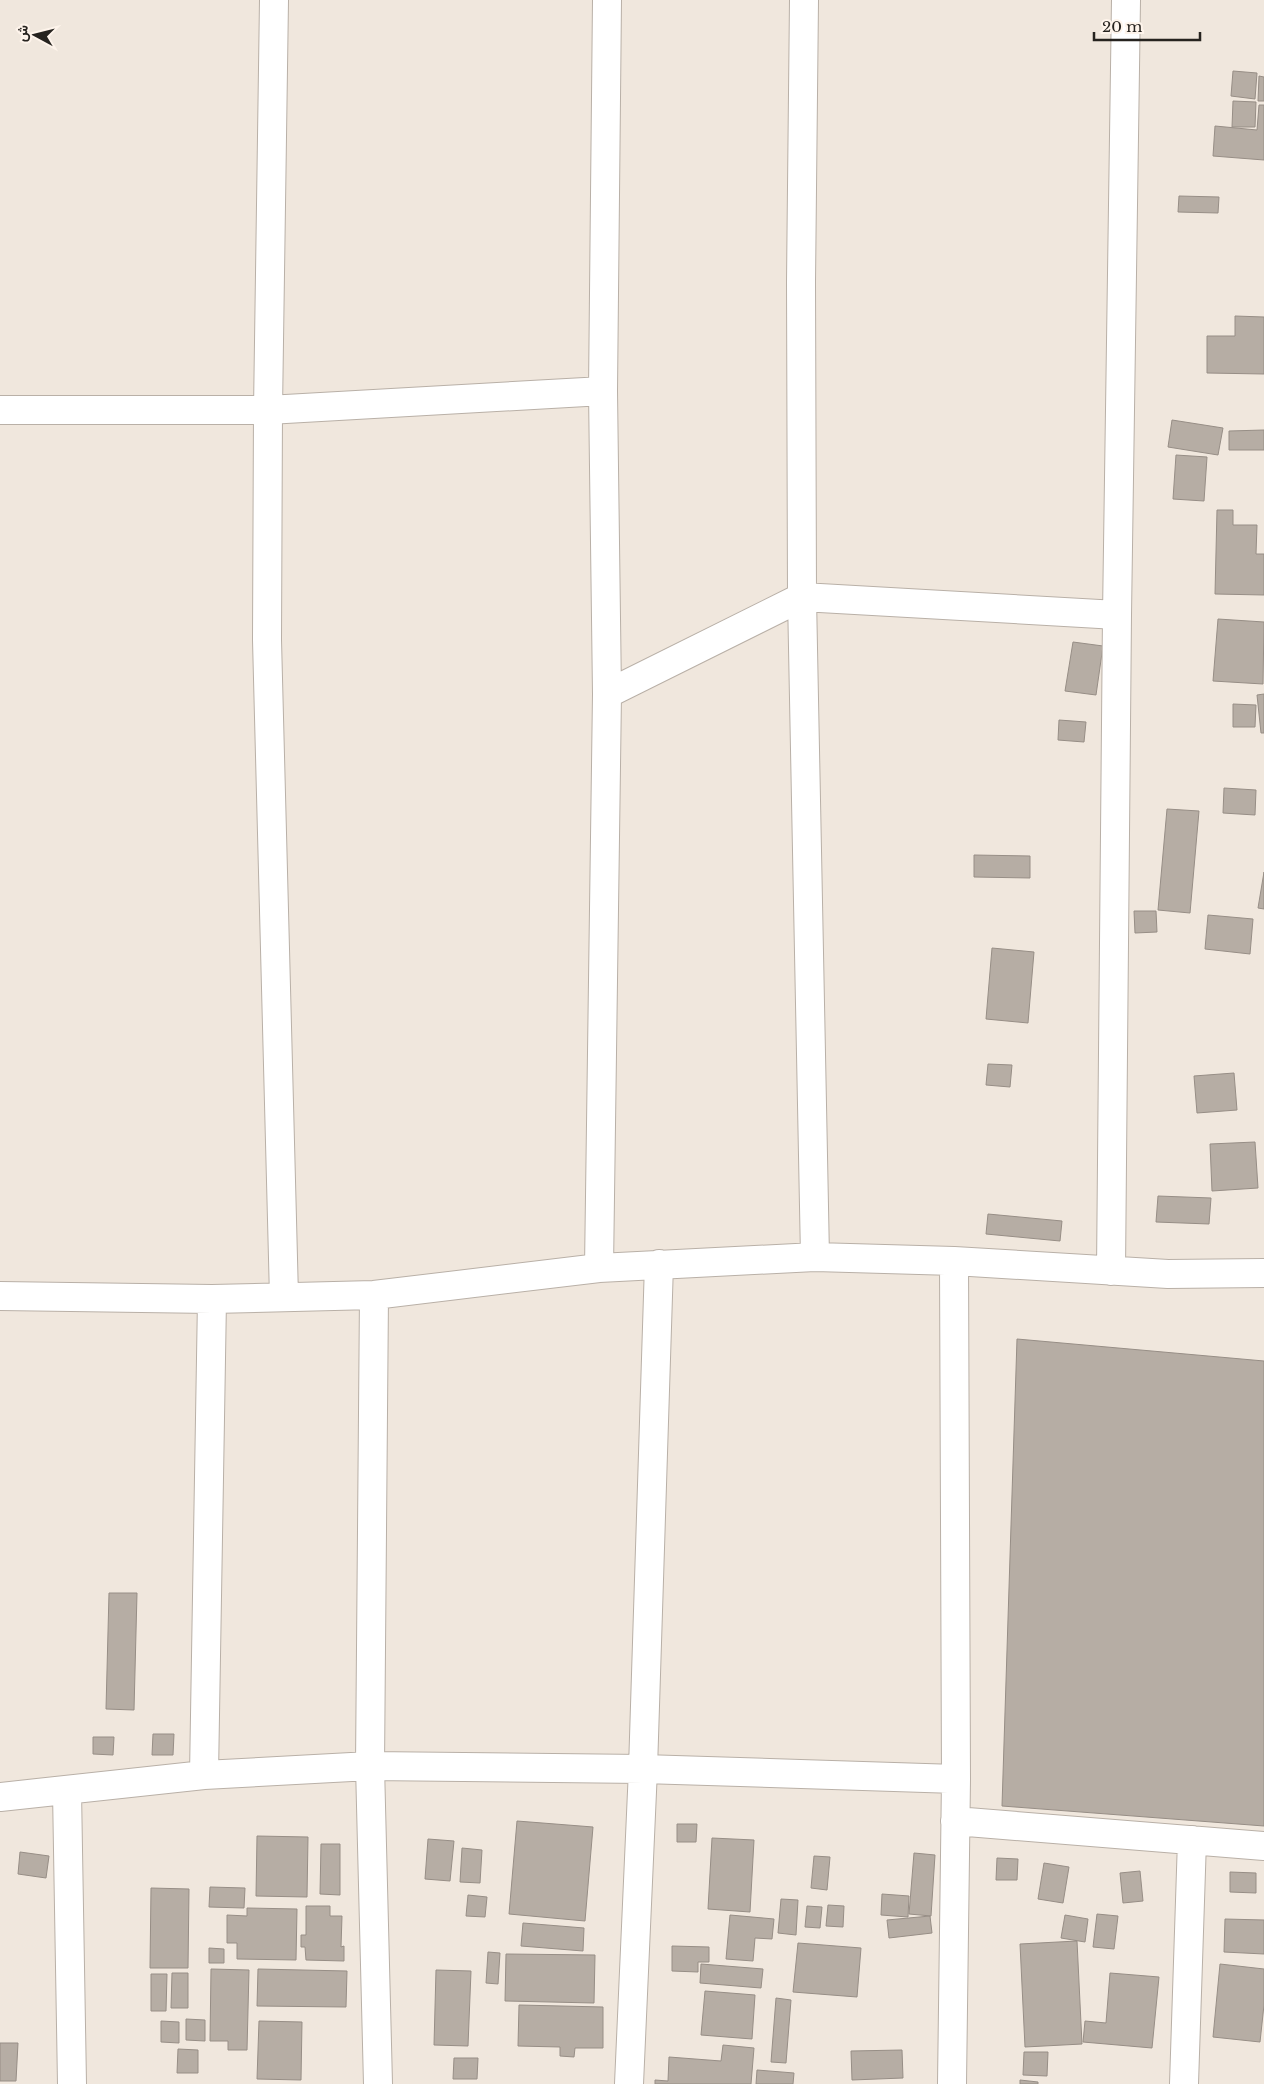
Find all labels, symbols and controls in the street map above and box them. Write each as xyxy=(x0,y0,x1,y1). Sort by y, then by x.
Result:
north arrow xyxy=(10,10,60,60)
scale bar xyxy=(1094,10,1200,42)
text: 20 m xyxy=(1102,17,1142,36)
text: ش xyxy=(12,24,32,43)

